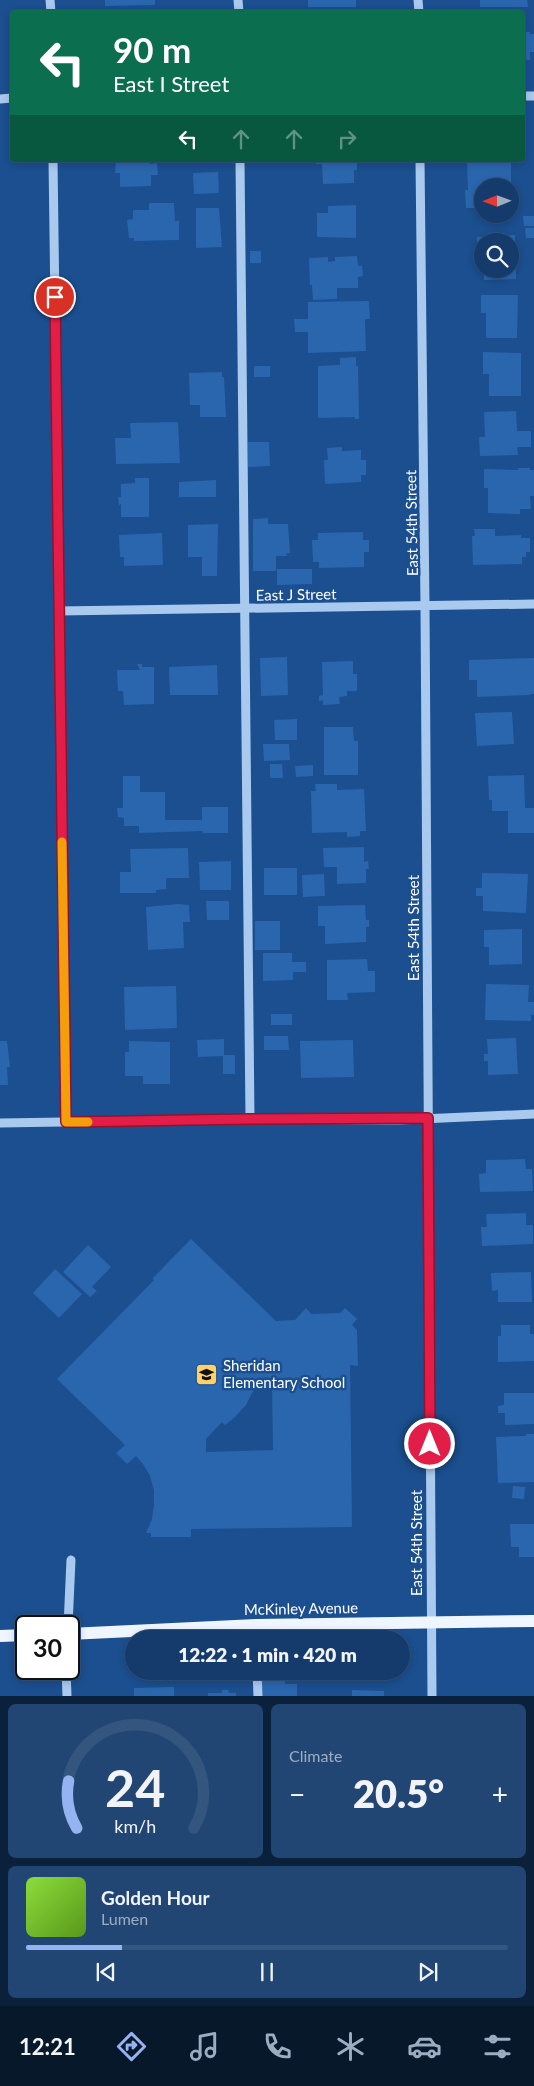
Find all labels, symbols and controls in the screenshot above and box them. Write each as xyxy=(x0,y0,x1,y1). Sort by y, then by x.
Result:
text: 90 m xyxy=(113,28,191,70)
icon: left xyxy=(30,30,95,95)
text: East I Street xyxy=(113,70,229,97)
icon: left xyxy=(174,125,202,153)
icon: ahead xyxy=(227,125,255,153)
icon: ahead xyxy=(280,125,308,153)
icon: right xyxy=(333,125,361,153)
north arrow xyxy=(474,178,519,222)
map controls xyxy=(474,178,519,278)
button: search xyxy=(474,233,519,278)
pin xyxy=(34,276,76,318)
icon: arrive xyxy=(41,283,69,311)
street label: East 54th Street xyxy=(401,469,421,576)
street label: East J Street xyxy=(255,584,337,604)
street label: East 54th Street xyxy=(404,874,422,981)
place label: Sheridan Elementary School xyxy=(223,1356,345,1391)
school or university icon: Sheridan Elementary School xyxy=(195,1362,219,1386)
position arrow xyxy=(403,1417,455,1469)
street label: East 54th Street xyxy=(407,1489,425,1596)
street label: McKinley Avenue xyxy=(244,1598,358,1618)
speed limit sign: 30 xyxy=(15,1615,80,1680)
text: 12:22 · 1 min · 420 m xyxy=(178,1643,357,1666)
text: Climate xyxy=(289,1746,342,1765)
text: 24 xyxy=(105,1756,166,1818)
text: 20.5° xyxy=(353,1770,444,1816)
text: − xyxy=(289,1777,305,1811)
text: + xyxy=(492,1777,508,1811)
text: km/h xyxy=(115,1815,156,1837)
text: Golden Hour xyxy=(101,1886,210,1909)
text: Lumen xyxy=(101,1909,148,1928)
icon: previous xyxy=(92,1958,120,1986)
icon: pause xyxy=(253,1958,281,1986)
icon: next xyxy=(414,1958,442,1986)
icon: directions xyxy=(114,2029,149,2064)
icon: music xyxy=(187,2029,222,2064)
icon: phone xyxy=(260,2029,295,2064)
icon: climate xyxy=(333,2029,368,2064)
icon: car xyxy=(407,2029,442,2064)
icon: filters xyxy=(480,2029,515,2064)
text: 12:21 xyxy=(19,2033,76,2060)

